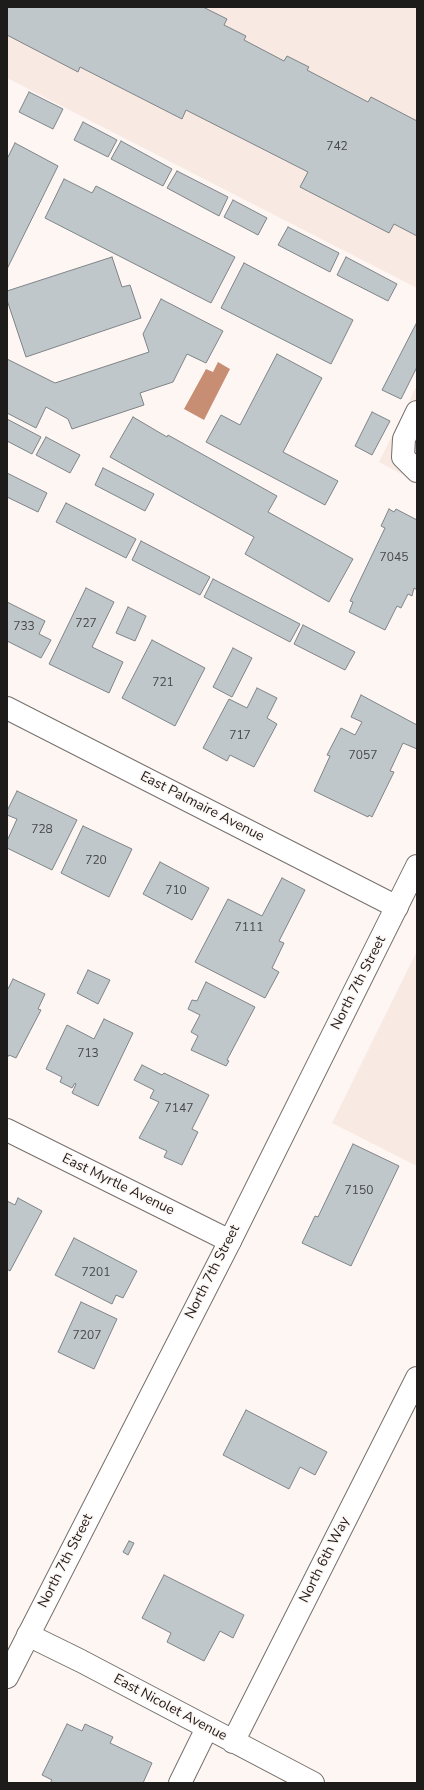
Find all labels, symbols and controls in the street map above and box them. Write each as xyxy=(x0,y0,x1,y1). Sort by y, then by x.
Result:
house number: 742 xyxy=(326,140,348,154)
house number: 7045 xyxy=(380,551,408,565)
house number: 727 xyxy=(75,617,97,631)
house number: 733 xyxy=(13,620,35,634)
house number: 721 xyxy=(152,676,174,690)
house number: 717 xyxy=(229,729,251,743)
house number: 7057 xyxy=(349,749,377,763)
street label: East Palmaire Avenue xyxy=(137,768,267,846)
house number: 728 xyxy=(31,823,53,837)
house number: 720 xyxy=(85,854,107,868)
house number: 710 xyxy=(165,884,187,898)
house number: 7111 xyxy=(235,921,263,935)
street label: North 7th Street xyxy=(328,933,390,1033)
house number: 713 xyxy=(77,1047,99,1061)
house number: 7147 xyxy=(165,1102,193,1116)
street label: East Myrtle Avenue xyxy=(59,1151,177,1219)
house number: 7150 xyxy=(345,1184,373,1198)
street label: North 7th Street xyxy=(182,1222,244,1322)
house number: 7201 xyxy=(82,1266,110,1280)
house number: 7207 xyxy=(73,1329,101,1343)
street label: North 7th Street xyxy=(35,1511,97,1611)
street label: North 6th Way xyxy=(296,1514,354,1606)
street label: East Nicolet Avenue xyxy=(110,1671,230,1745)

